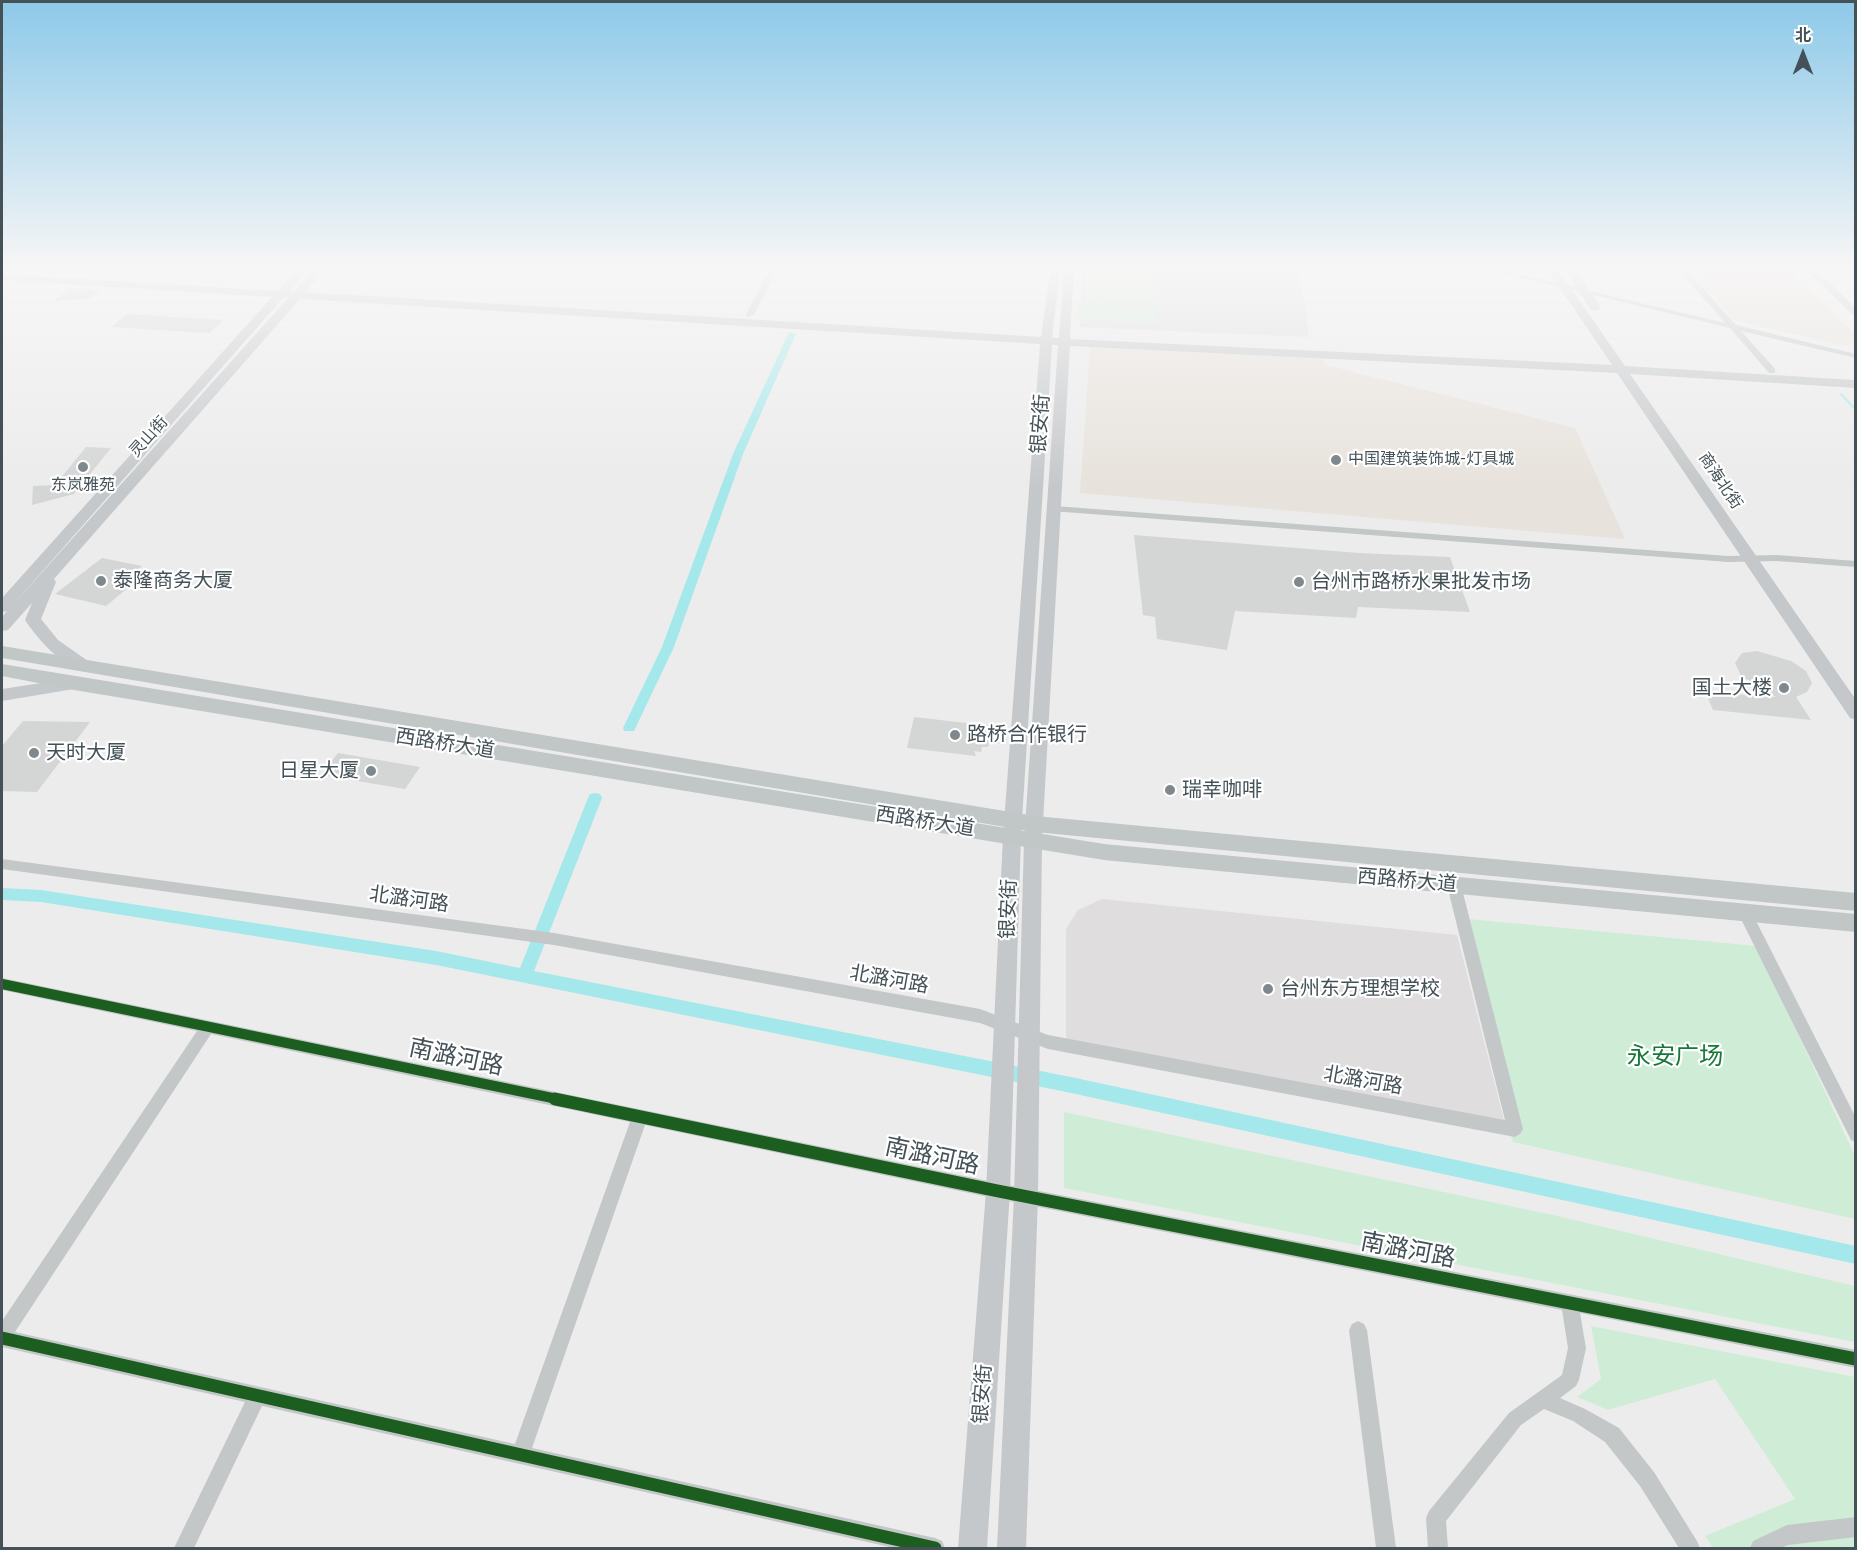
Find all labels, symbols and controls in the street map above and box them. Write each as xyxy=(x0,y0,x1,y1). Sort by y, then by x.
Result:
north arrow xyxy=(1773,24,1833,84)
text: 北 xyxy=(1795,26,1811,45)
street label: 银安街 xyxy=(1027,393,1055,455)
street label: 灵山街 xyxy=(126,413,172,461)
street label: 商海北街 xyxy=(1694,449,1746,513)
place label: 中国建筑装饰城-灯具城 xyxy=(1348,450,1514,470)
marker: 中国建筑装饰城-灯具城 xyxy=(1329,453,1343,467)
marker: 东岚雅苑 xyxy=(76,460,90,474)
place label: 东岚雅苑 xyxy=(51,476,115,496)
place label: 泰隆商务大厦 xyxy=(113,569,233,593)
place label: 台州市路桥水果批发市场 xyxy=(1311,570,1531,594)
marker: 泰隆商务大厦 xyxy=(94,574,108,588)
marker: 台州市路桥水果批发市场 xyxy=(1292,575,1306,589)
place label: 国土大楼 xyxy=(1692,676,1772,700)
marker: 国土大楼 xyxy=(1777,681,1791,695)
place label: 路桥合作银行 xyxy=(967,723,1087,747)
street label: 西路桥大道 xyxy=(394,724,496,764)
marker: 路桥合作银行 xyxy=(948,728,962,742)
place label: 天时大厦 xyxy=(46,741,126,765)
marker: 天时大厦 xyxy=(27,746,41,760)
place label: 日星大厦 xyxy=(279,759,359,783)
marker: 日星大厦 xyxy=(364,764,378,778)
place label: 瑞幸咖啡 xyxy=(1182,778,1262,802)
marker: 瑞幸咖啡 xyxy=(1163,783,1177,797)
street label: 西路桥大道 xyxy=(874,802,976,842)
street label: 西路桥大道 xyxy=(1356,865,1458,897)
street label: 银安街 xyxy=(996,879,1022,939)
street label: 北潞河路 xyxy=(368,883,450,917)
street label: 北潞河路 xyxy=(848,961,930,999)
place label: 台州东方理想学校 xyxy=(1280,977,1440,1001)
marker: 台州东方理想学校 xyxy=(1261,982,1275,996)
street label: 南潞河路 xyxy=(406,1034,506,1082)
park label: 永安广场 xyxy=(1627,1043,1723,1071)
street label: 北潞河路 xyxy=(1322,1062,1404,1100)
street label: 南潞河路 xyxy=(882,1133,982,1181)
street label: 南潞河路 xyxy=(1358,1228,1458,1274)
street label: 银安街 xyxy=(969,1363,997,1425)

